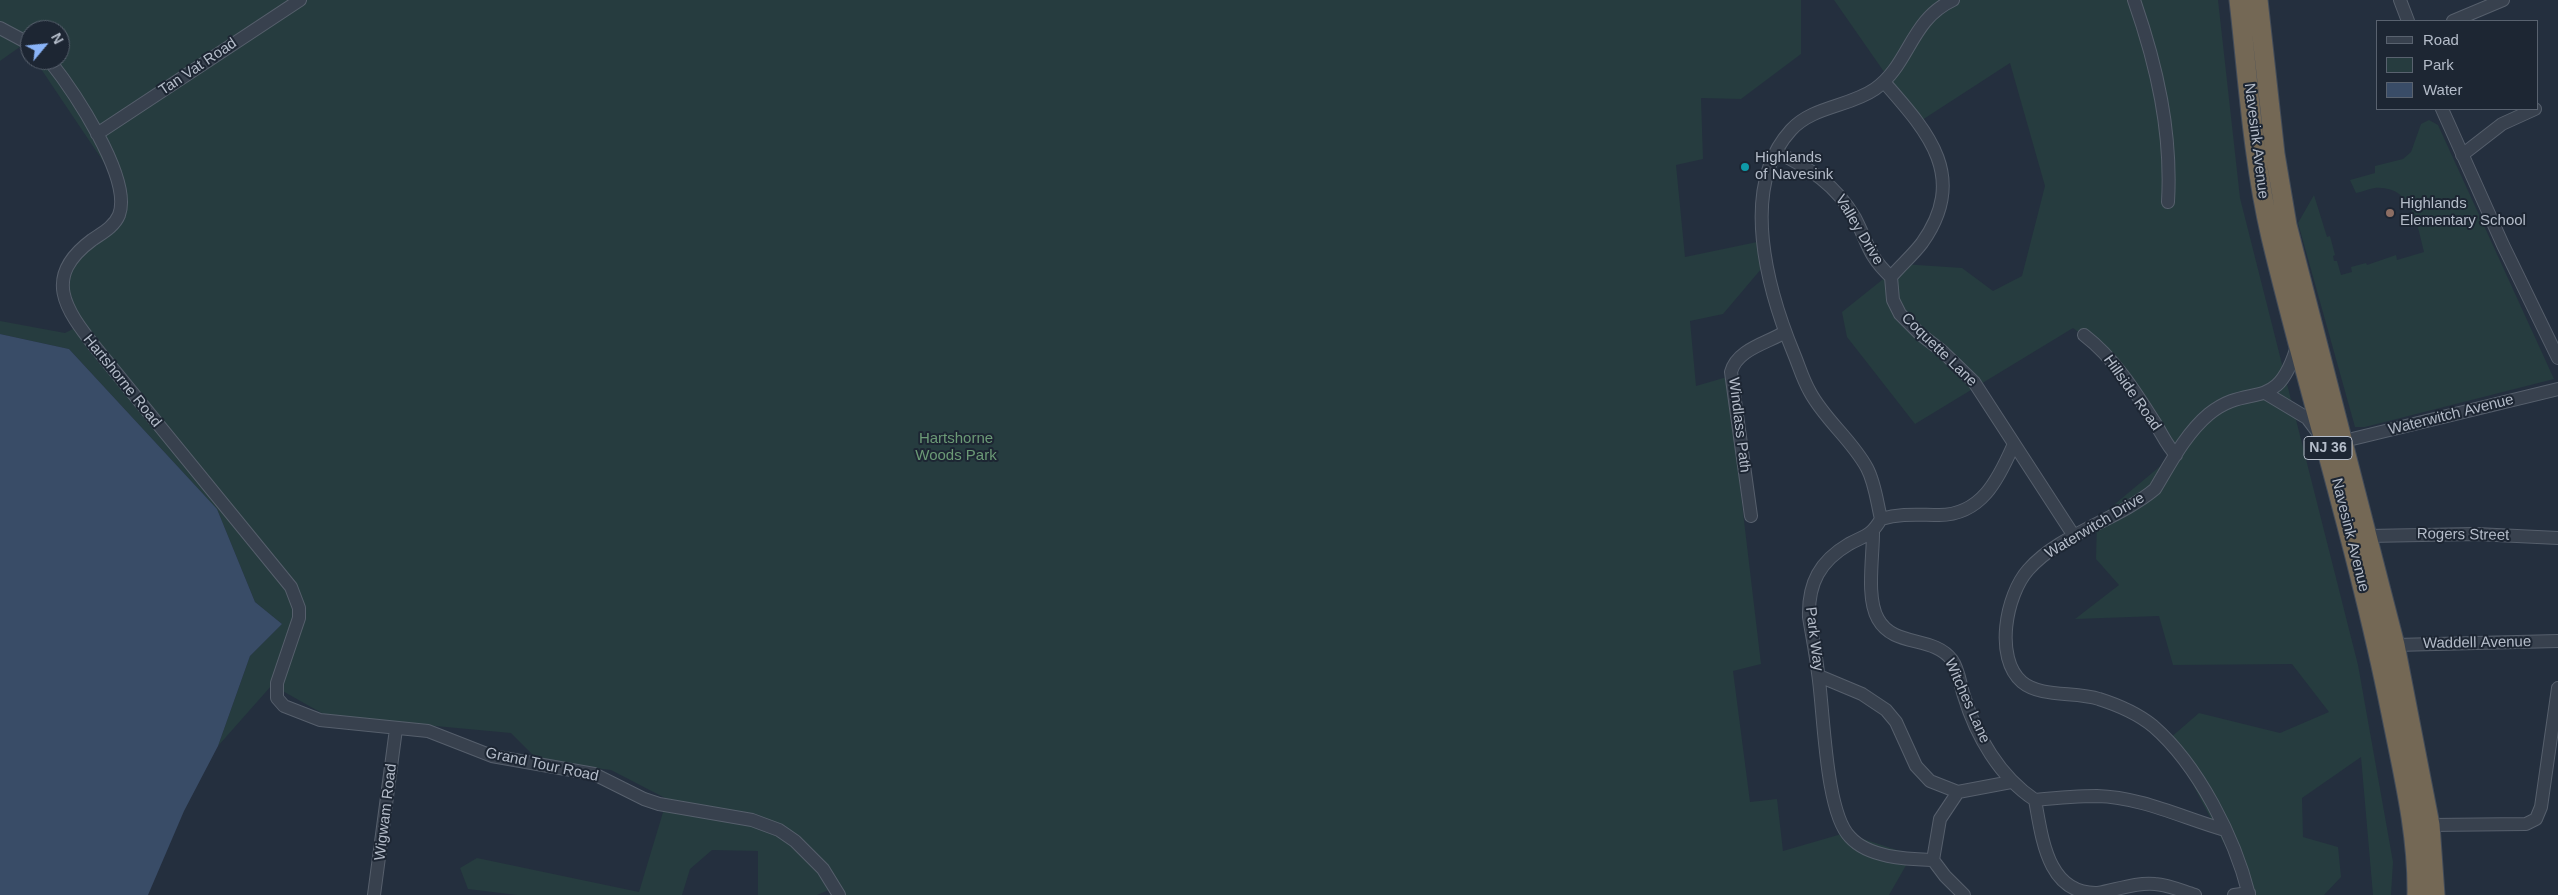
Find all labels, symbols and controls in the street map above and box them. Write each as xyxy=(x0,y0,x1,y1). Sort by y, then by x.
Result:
north arrow xyxy=(20,20,70,70)
legend xyxy=(2376,20,2538,110)
text: N xyxy=(48,30,67,47)
text: Road xyxy=(2423,31,2459,48)
street label: Tan Vat Road xyxy=(156,34,240,100)
text: Park xyxy=(2423,56,2454,73)
text: Water xyxy=(2423,81,2462,98)
street label: Navesink Avenue xyxy=(2240,82,2272,200)
place label: Highlands of Navesink xyxy=(1755,149,1833,184)
marker: Highlands of Navesink xyxy=(1739,161,1751,173)
street label: Valley Drive xyxy=(1831,192,1887,268)
place label: Highlands Elementary School xyxy=(2400,195,2526,230)
marker: Highlands Elementary School xyxy=(2384,207,2396,219)
street label: Coquette Lane xyxy=(1897,309,1981,391)
street label: Hartshorne Road xyxy=(79,331,165,431)
street label: Hillside Road xyxy=(2099,352,2165,434)
street label: Windlass Path xyxy=(1724,376,1754,474)
street label: Waterwitch Avenue xyxy=(2387,391,2515,439)
park label: Hartshorne Woods Park xyxy=(915,430,997,465)
road number: NJ 36 xyxy=(2304,436,2352,459)
street label: Navesink Avenue xyxy=(2327,476,2373,594)
street label: Waterwitch Drive xyxy=(2042,489,2148,563)
street label: Rogers Street xyxy=(2417,525,2509,545)
street label: Park Way xyxy=(1801,606,1827,672)
street label: Waddell Avenue xyxy=(2423,633,2531,653)
street label: Witches Lane xyxy=(1940,656,1994,746)
street label: Grand Tour Road xyxy=(484,744,600,786)
street label: Wigwam Road xyxy=(371,763,401,861)

